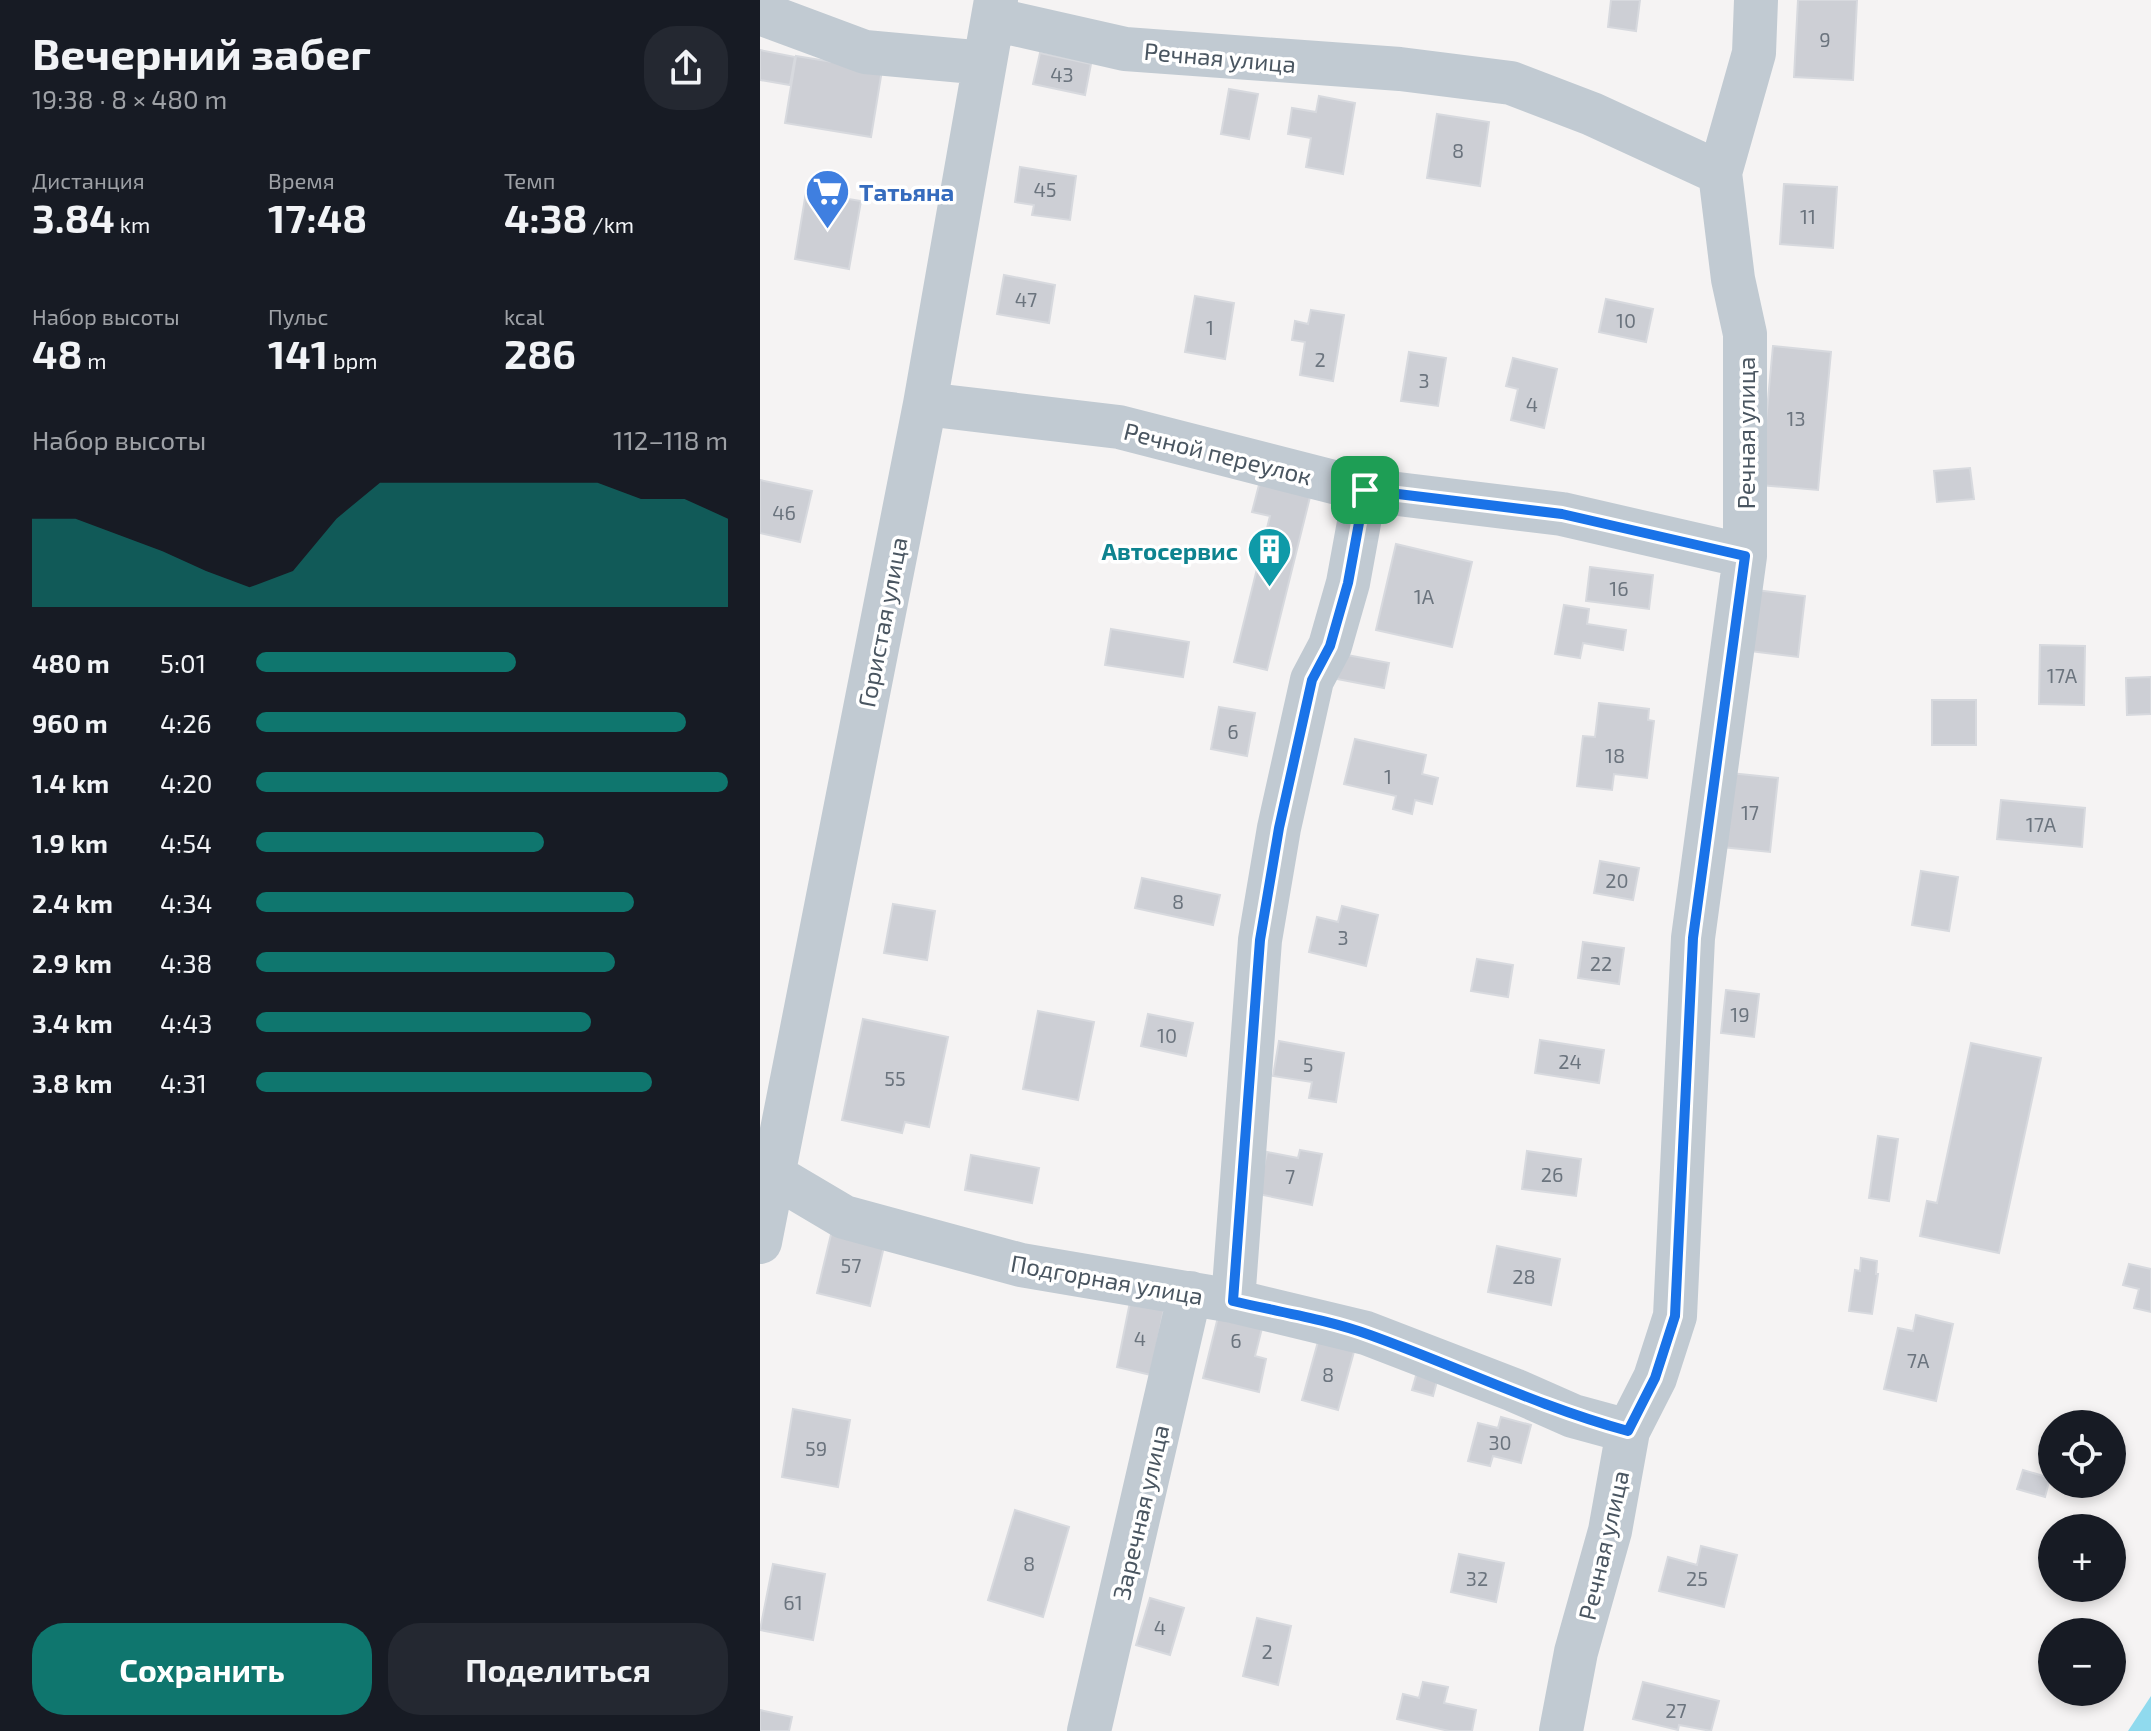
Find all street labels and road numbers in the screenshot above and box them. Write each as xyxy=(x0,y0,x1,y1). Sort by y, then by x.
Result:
street label: Речная улица xyxy=(1143,36,1297,79)
street label: Речная улица xyxy=(1731,357,1761,509)
street label: Речной переулок xyxy=(1121,416,1315,491)
street label: Гористая улица xyxy=(851,534,914,710)
street label: Подгорная улица xyxy=(1008,1248,1205,1311)
street label: Заречная улица xyxy=(1106,1422,1175,1603)
street label: Речная улица xyxy=(1572,1467,1635,1623)

